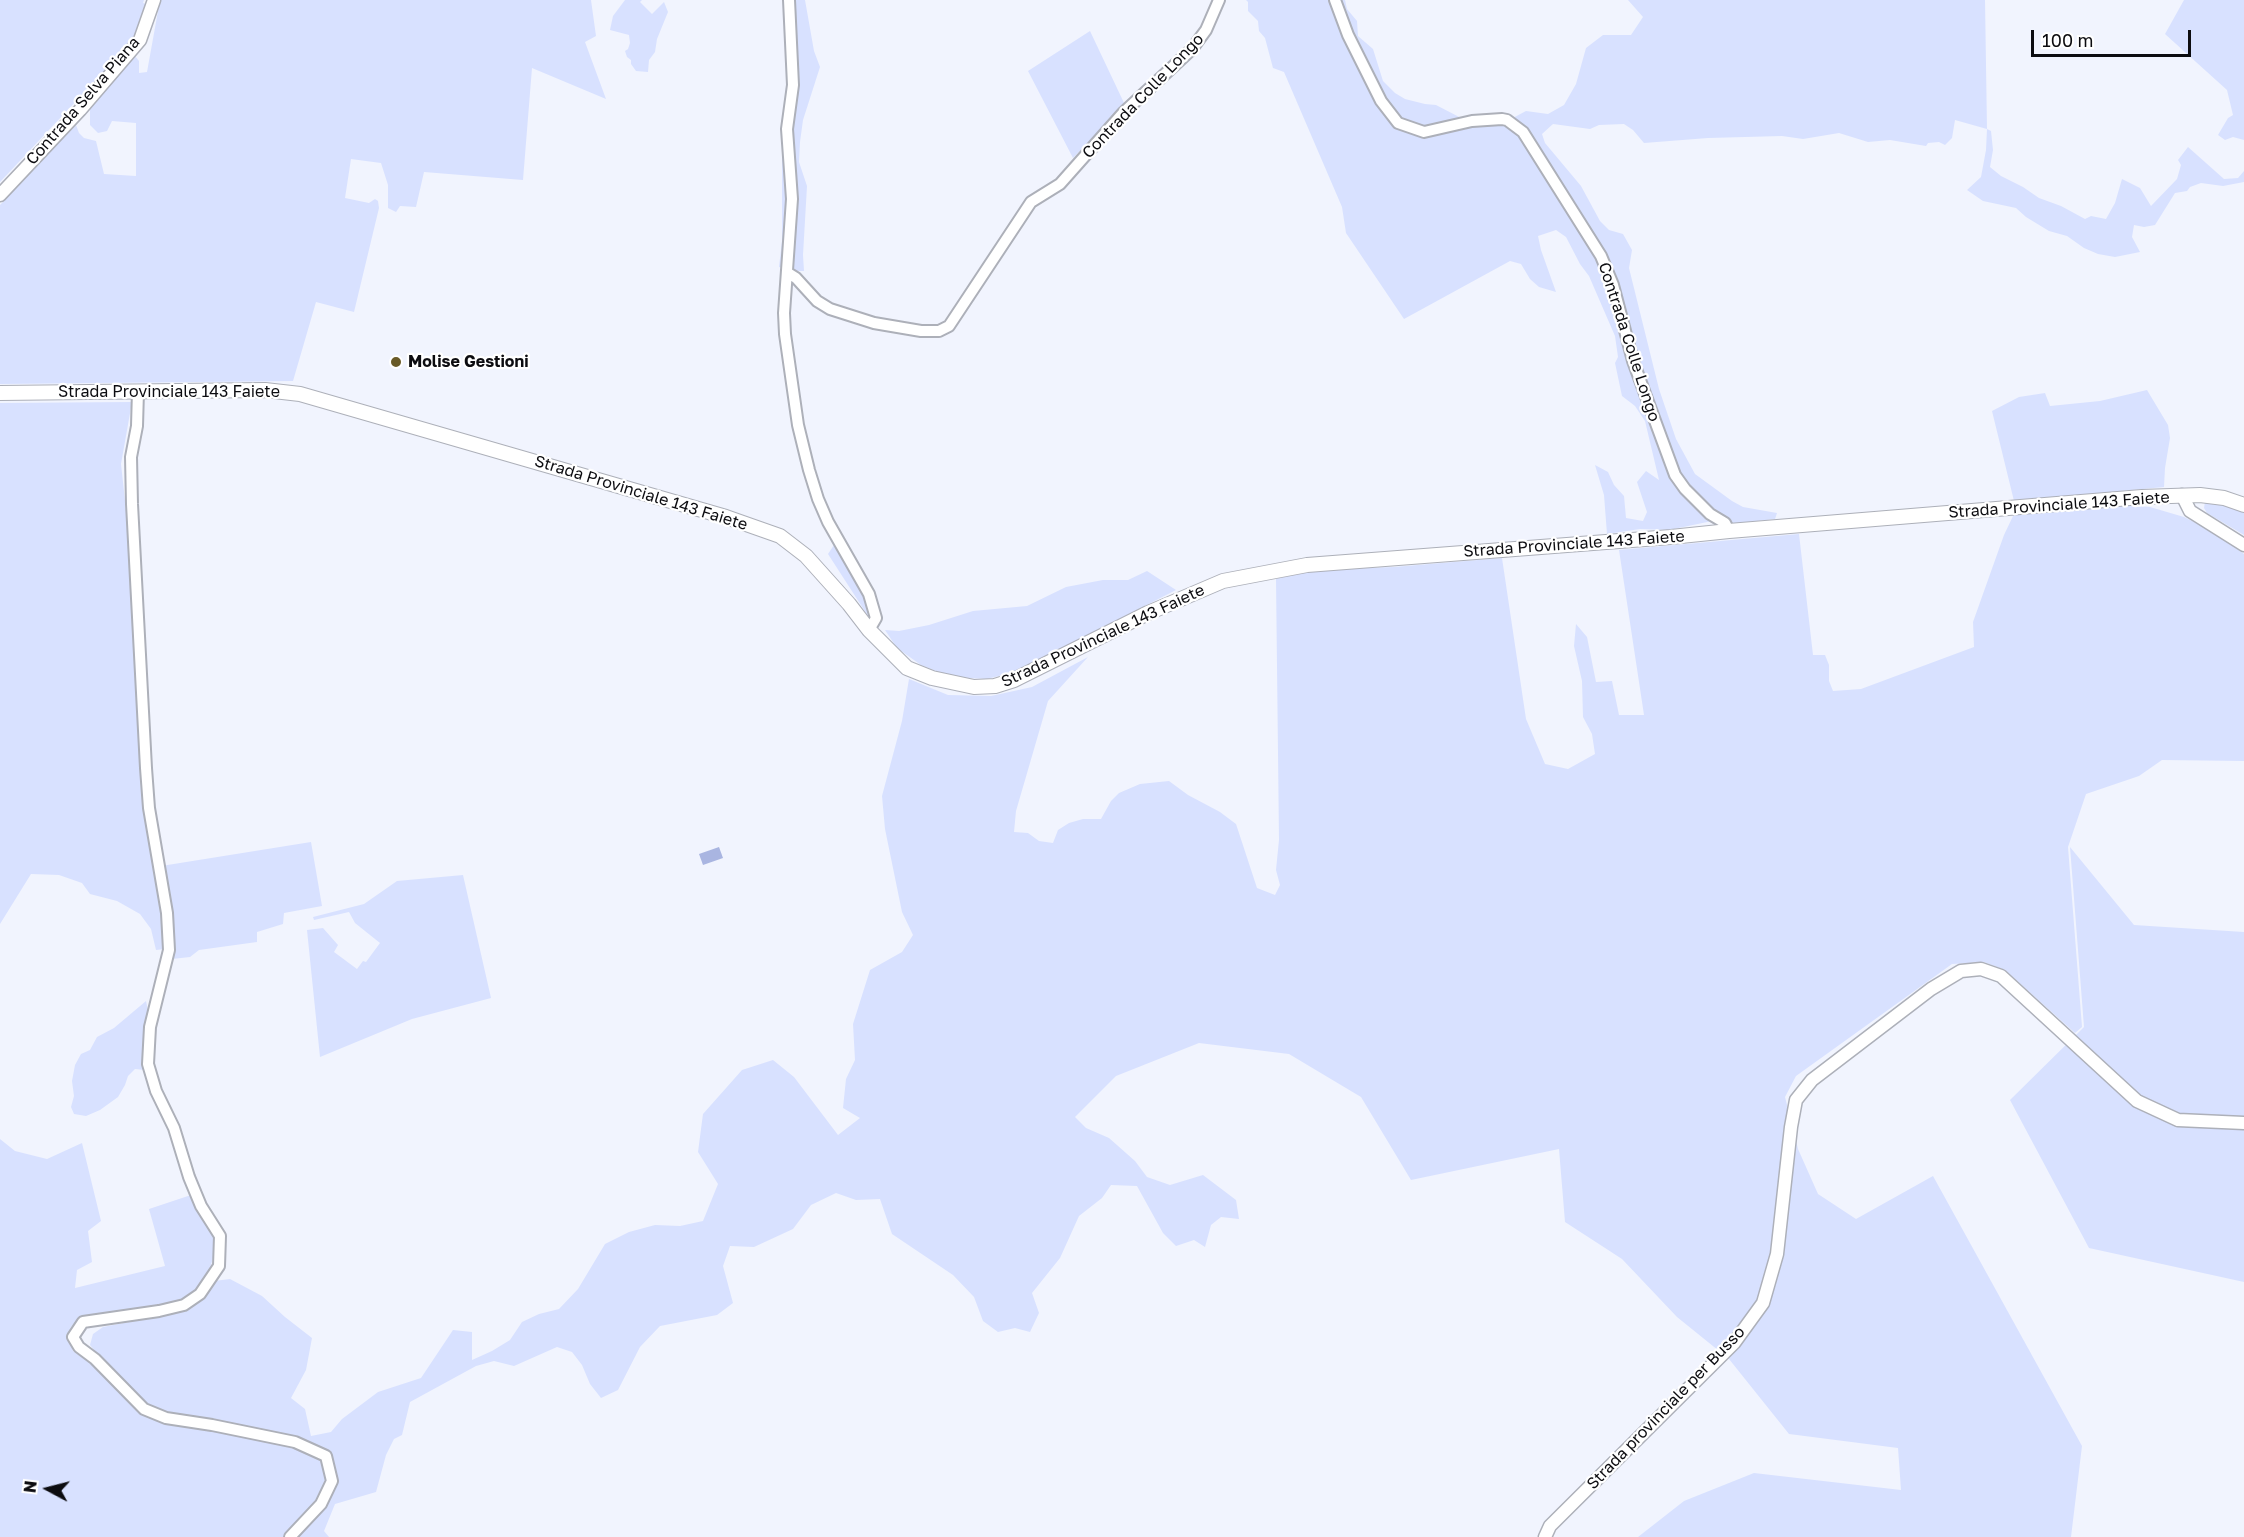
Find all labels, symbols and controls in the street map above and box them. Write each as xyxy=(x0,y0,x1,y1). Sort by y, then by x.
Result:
scale bar xyxy=(2034,18,2194,56)
text: 100 m xyxy=(2042,29,2093,51)
street label: Contrada Colle Longo xyxy=(1078,30,1208,162)
street label: Contrada Selva Piana xyxy=(22,33,144,169)
street label: Contrada Colle Longo xyxy=(1594,260,1664,424)
place label: Molise Gestioni xyxy=(408,352,529,372)
marker: Molise Gestioni xyxy=(389,355,403,369)
street label: Strada Provinciale 143 Faiete xyxy=(58,382,280,402)
street label: Strada Provinciale 143 Faiete xyxy=(532,451,750,535)
street label: Strada Provinciale 143 Faiete xyxy=(1948,488,2170,522)
street label: Strada Provinciale 143 Faiete xyxy=(1463,527,1685,561)
street label: Strada Provinciale 143 Faiete xyxy=(998,580,1208,692)
street label: Strada provinciale per Busso xyxy=(1583,1322,1749,1494)
north arrow xyxy=(18,1459,78,1519)
text: N xyxy=(19,1480,41,1494)

